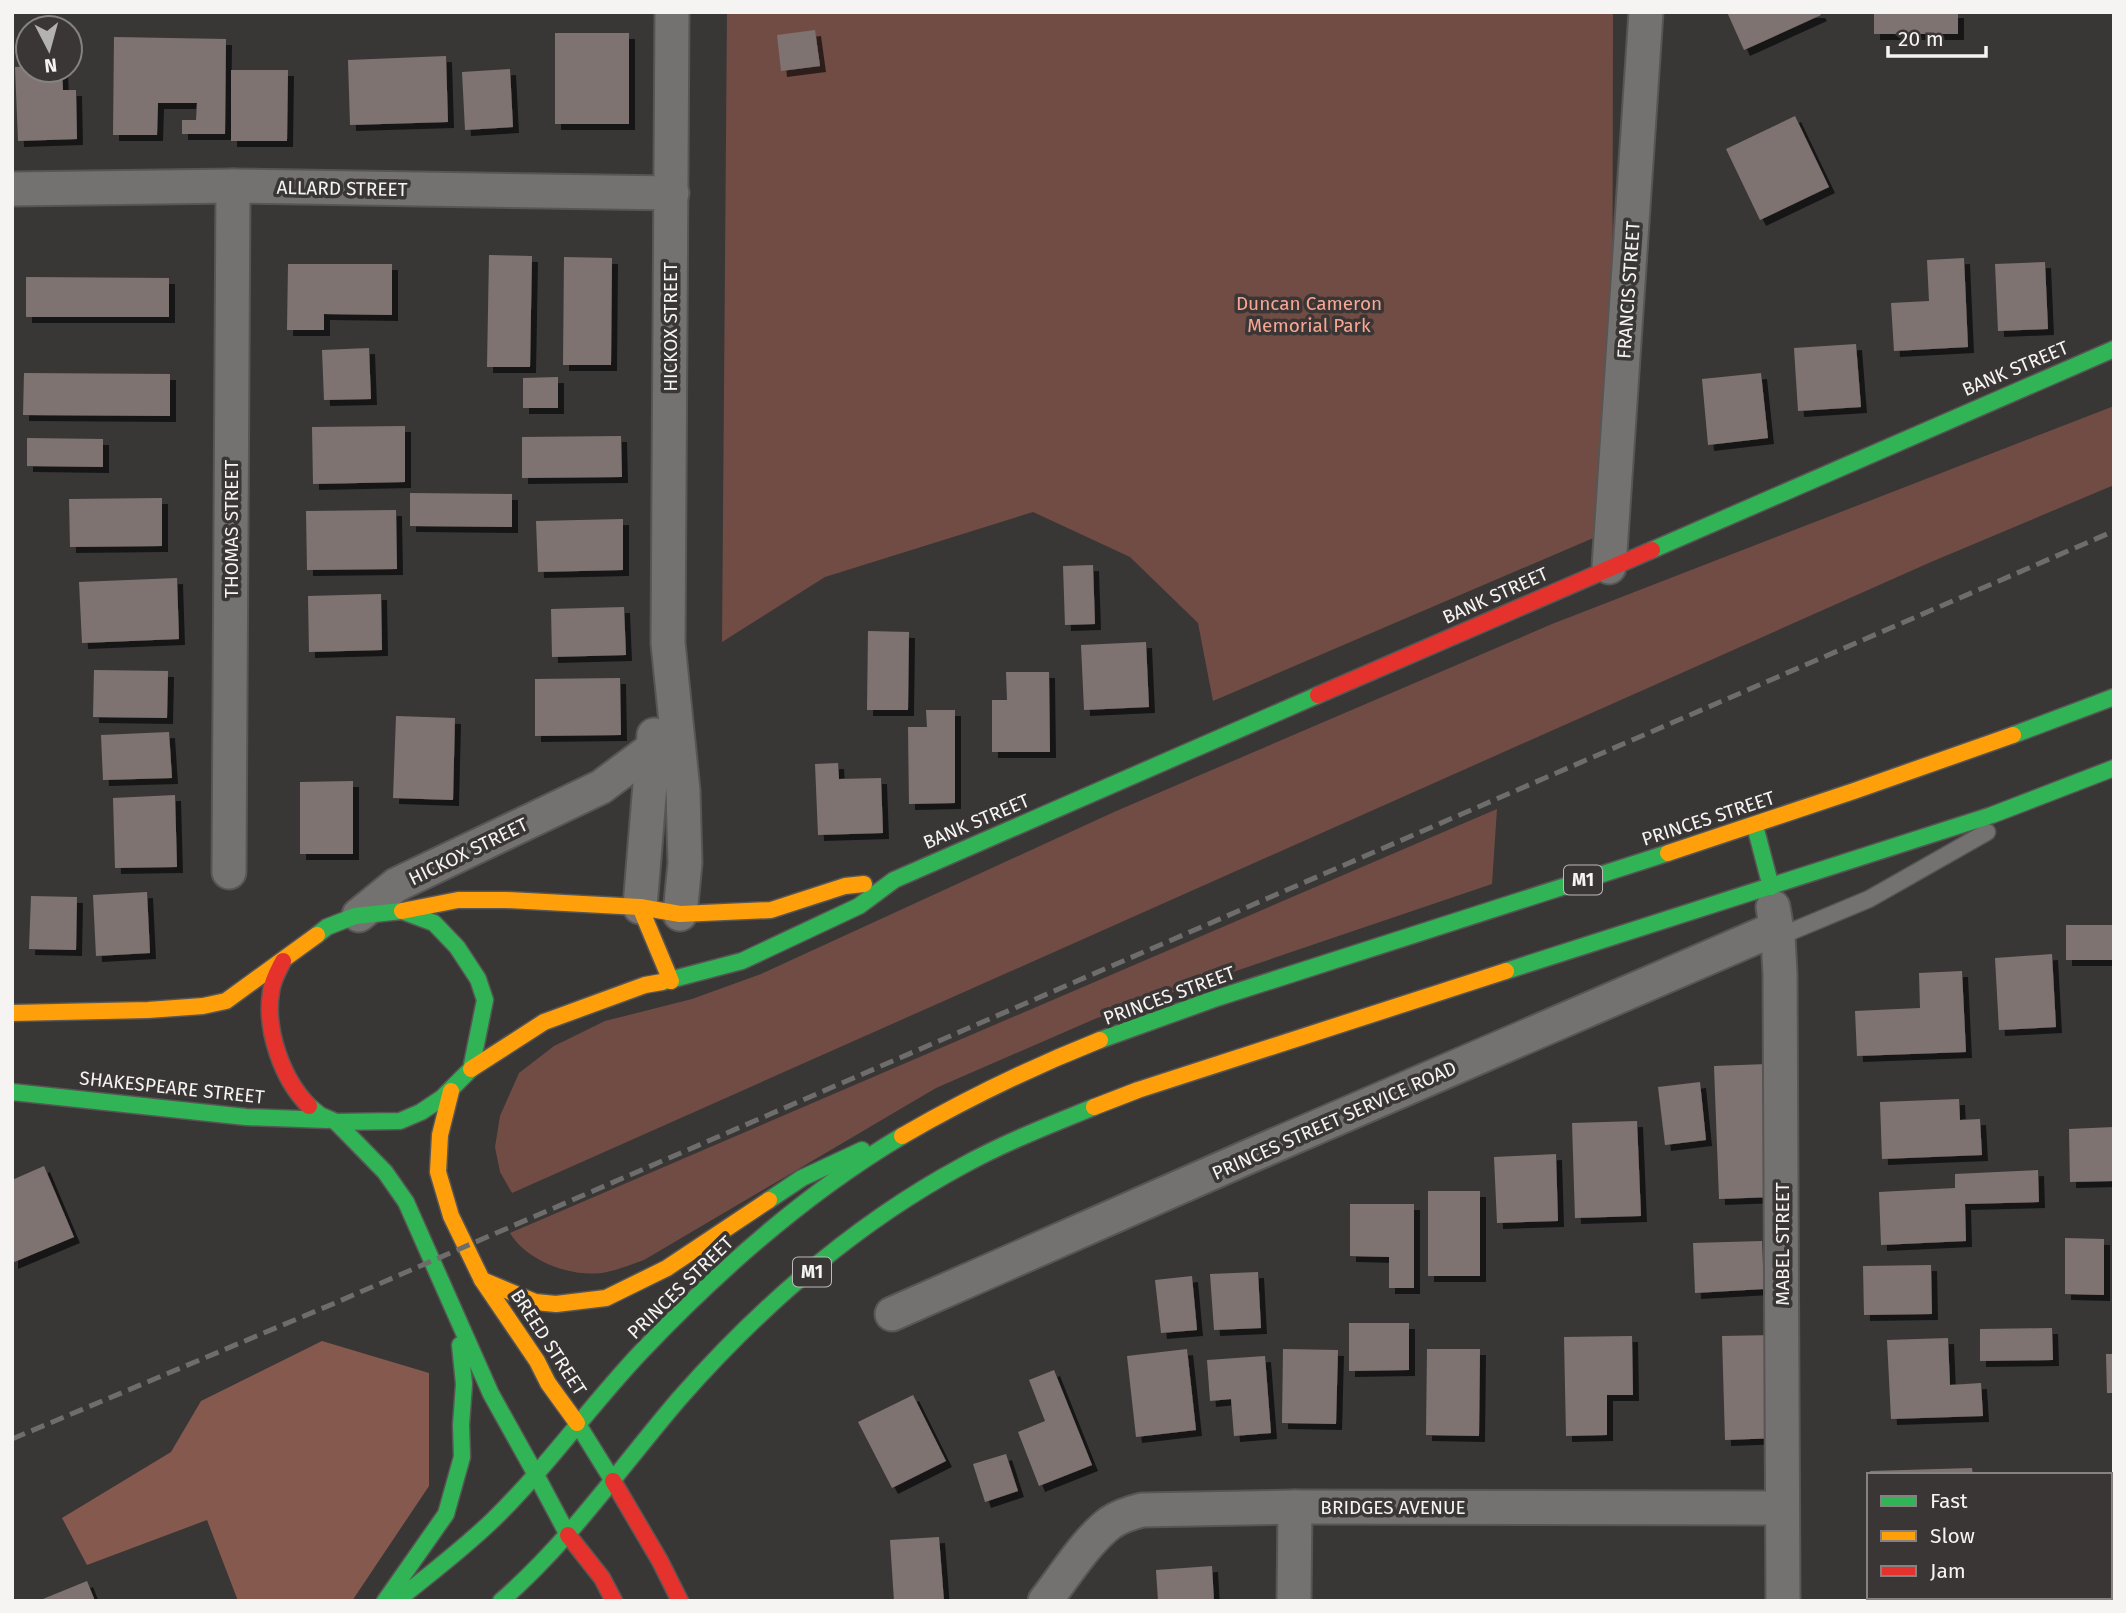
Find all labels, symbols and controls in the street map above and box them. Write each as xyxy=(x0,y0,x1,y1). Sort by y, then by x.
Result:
north arrow xyxy=(14,14,84,84)
scale bar xyxy=(1888,14,1986,58)
text: 20 m xyxy=(1898,26,1944,52)
text: N xyxy=(43,53,58,78)
street label: ALLARD STREET xyxy=(276,176,408,201)
street label: FRANCIS STREET xyxy=(1612,220,1645,360)
street label: HICKOX STREET xyxy=(659,262,682,392)
park label: Duncan Cameron Memorial Park xyxy=(1236,292,1382,337)
street label: BANK STREET xyxy=(1959,336,2072,401)
street label: THOMAS STREET xyxy=(220,460,243,598)
street label: BANK STREET xyxy=(1439,562,1552,629)
street label: PRINCES STREET xyxy=(1639,786,1778,851)
street label: BANK STREET xyxy=(920,789,1033,854)
street label: HICKOX STREET xyxy=(405,813,532,890)
road number: M1 xyxy=(1564,866,1602,894)
street label: PRINCES STREET xyxy=(1100,961,1238,1030)
street label: PRINCES STREET SERVICE ROAD xyxy=(1209,1056,1460,1185)
street label: SHAKESPEARE STREET xyxy=(78,1066,266,1109)
street label: MABEL STREET xyxy=(1771,1182,1794,1306)
street label: PRINCES STREET xyxy=(623,1231,738,1344)
road number: M1 xyxy=(793,1258,831,1287)
street label: BREED STREET xyxy=(506,1285,592,1400)
legend xyxy=(1867,1473,2112,1599)
text: Fast xyxy=(1930,1488,1968,1514)
street label: BRIDGES AVENUE xyxy=(1320,1496,1466,1519)
text: Slow xyxy=(1930,1523,1975,1549)
text: Jam xyxy=(1930,1558,1966,1584)

